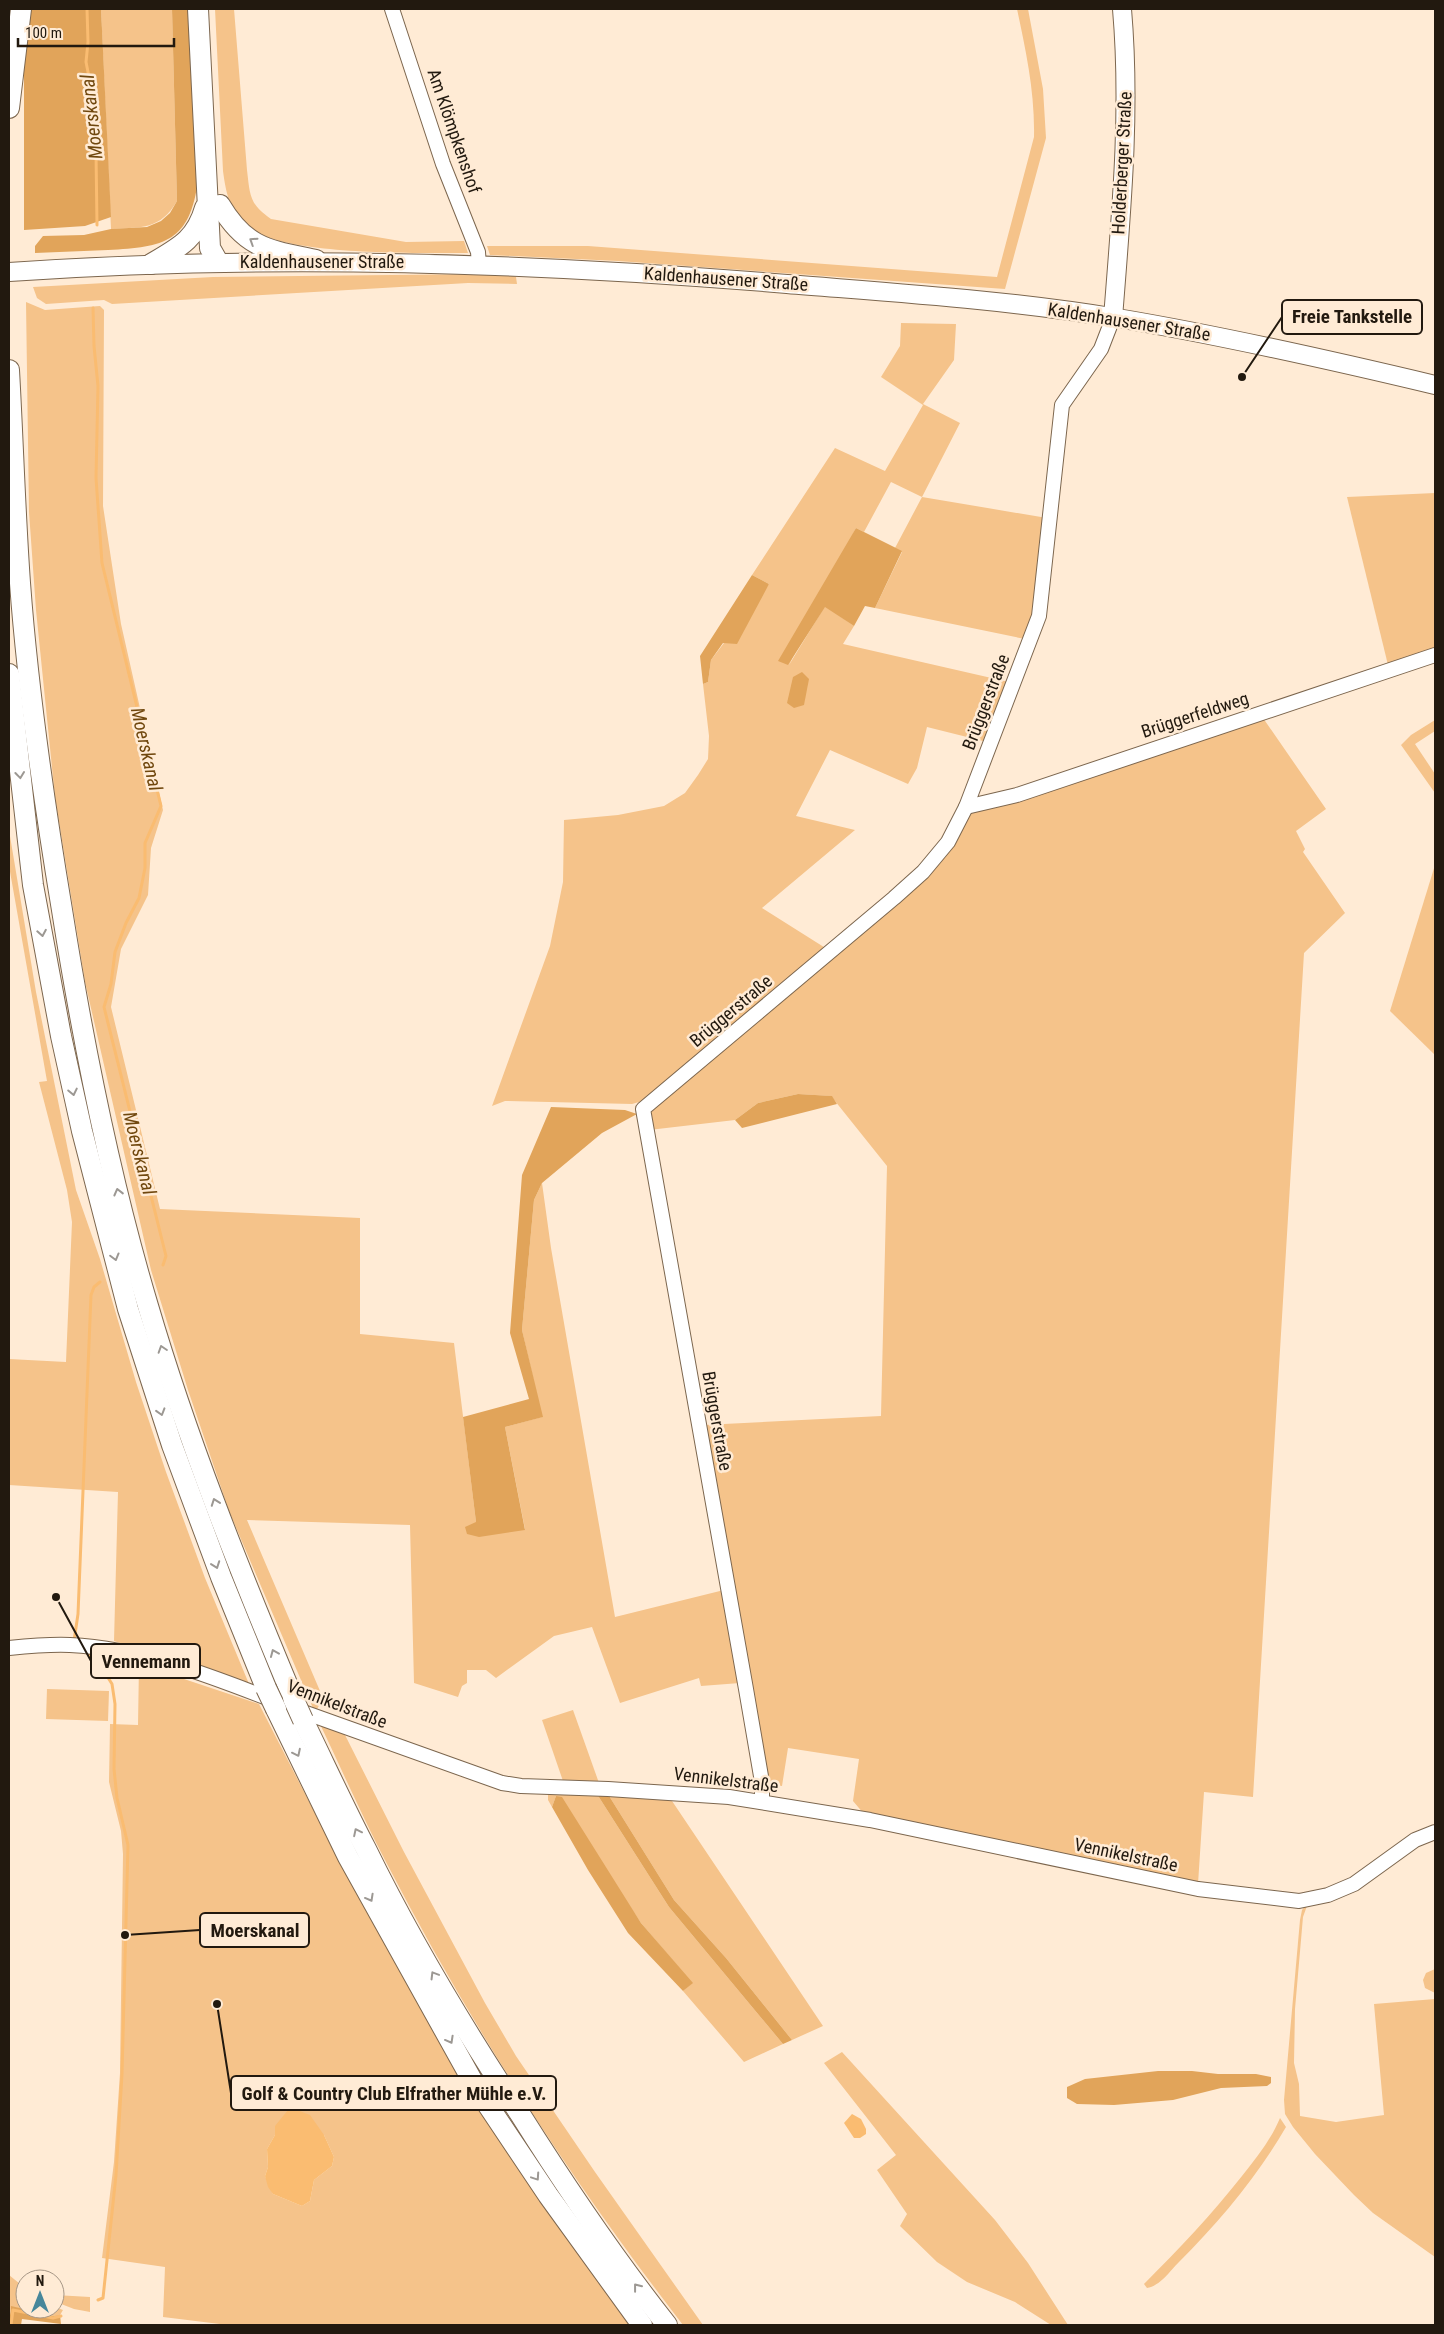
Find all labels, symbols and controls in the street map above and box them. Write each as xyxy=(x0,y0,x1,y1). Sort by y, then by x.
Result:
scale bar xyxy=(18,15,174,47)
text: 100 m xyxy=(25,24,62,42)
street label: Am Klömpkenshof xyxy=(423,66,486,196)
water label: Moerskanal xyxy=(76,73,107,160)
street label: Holderberger Straße xyxy=(1107,91,1136,235)
one-way arrow xyxy=(249,238,258,248)
street label: Kaldenhausener Straße xyxy=(240,251,404,272)
street label: Kaldenhausener Straße xyxy=(643,262,809,295)
street label: Kaldenhausener Straße xyxy=(1046,298,1212,345)
callout: Freie Tankstelle xyxy=(1282,300,1422,334)
text: Freie Tankstelle xyxy=(1292,305,1412,328)
street label: Brüggerstraße xyxy=(958,651,1013,753)
street label: Brüggerfeldweg xyxy=(1138,687,1251,742)
water label: Moerskanal xyxy=(126,705,167,794)
one-way arrow xyxy=(14,771,25,779)
one-way arrow xyxy=(36,928,47,937)
street label: Brüggerstraße xyxy=(685,970,776,1051)
one-way arrow xyxy=(67,1088,78,1096)
water label: Moerskanal xyxy=(118,1109,161,1198)
one-way arrow xyxy=(114,1189,124,1197)
one-way arrow xyxy=(109,1252,120,1261)
one-way arrow xyxy=(157,1345,167,1353)
street label: Brüggerstraße xyxy=(698,1369,737,1472)
one-way arrow xyxy=(156,1408,166,1416)
one-way arrow xyxy=(211,1498,221,1507)
one-way arrow xyxy=(210,1560,220,1569)
callout: Vennemann xyxy=(91,1644,200,1678)
one-way arrow xyxy=(270,1649,281,1658)
text: Vennemann xyxy=(101,1650,191,1673)
street label: Vennikelstraße xyxy=(284,1675,390,1732)
one-way arrow xyxy=(291,1748,301,1757)
street label: Vennikelstraße xyxy=(673,1763,780,1796)
one-way arrow xyxy=(353,1828,363,1837)
street label: Vennikelstraße xyxy=(1072,1833,1180,1876)
one-way arrow xyxy=(364,1892,374,1901)
callout: Moerskanal xyxy=(200,1913,309,1947)
text: Moerskanal xyxy=(211,1919,300,1942)
one-way arrow xyxy=(431,1971,441,1980)
one-way arrow xyxy=(443,2034,453,2043)
callout: Golf & Country Club Elfrather Mühle e.V. xyxy=(231,2076,556,2110)
text: Golf & Country Club Elfrather Mühle e.V. xyxy=(242,2082,546,2105)
one-way arrow xyxy=(530,2171,539,2181)
north arrow xyxy=(15,2269,65,2319)
text: N xyxy=(36,2273,44,2289)
one-way arrow xyxy=(634,2283,643,2293)

